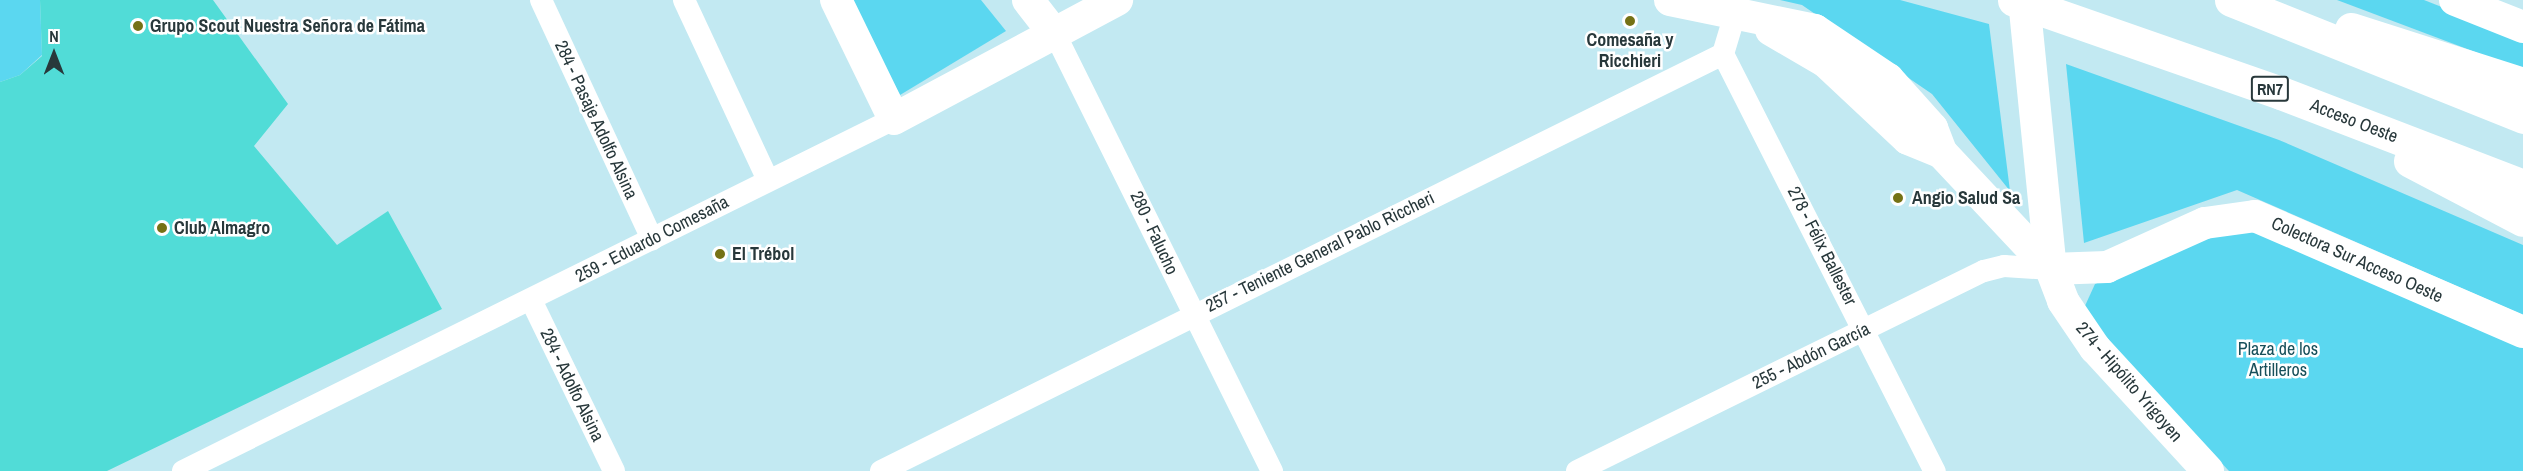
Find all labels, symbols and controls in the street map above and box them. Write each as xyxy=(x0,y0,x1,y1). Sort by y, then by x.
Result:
marker: Comesaña y Ricchieri xyxy=(1623,14,1637,28)
place label: Grupo Scout Nuestra Señora de Fátima xyxy=(150,15,425,37)
marker: Grupo Scout Nuestra Señora de Fátima xyxy=(131,19,145,33)
north arrow xyxy=(24,24,84,84)
text: N xyxy=(49,25,59,47)
place label: Comesaña y Ricchieri xyxy=(1587,30,1673,72)
street label: 284 - Pasaje Adolfo Alsina xyxy=(549,37,643,203)
road number: RN7 xyxy=(2250,76,2290,102)
street label: Acceso Oeste xyxy=(2307,94,2401,148)
street label: 278 - Félix Ballester xyxy=(1783,183,1861,309)
street label: 257 - Teniente General Pablo Riccheri xyxy=(1202,187,1438,317)
place label: Angio Salud Sa xyxy=(1912,187,2020,209)
street label: 280 - Falucho xyxy=(1125,188,1183,278)
marker: Angio Salud Sa xyxy=(1889,189,1907,207)
street label: 259 - Eduardo Comesaña xyxy=(572,191,732,287)
street label: Colectora Sur Acceso Oeste xyxy=(2268,212,2446,308)
place label: Club Almagro xyxy=(174,217,271,239)
marker: Club Almagro xyxy=(155,221,169,235)
place label: El Trébol xyxy=(732,243,794,265)
marker: El Trébol xyxy=(713,247,727,261)
street label: 255 - Abdón García xyxy=(1748,318,1874,394)
street label: 274 - Hipólito Yrigoyen xyxy=(2071,318,2187,446)
street label: 284 - Adolfo Alsina xyxy=(535,324,609,446)
park label: Plaza de los Artilleros xyxy=(2238,339,2318,382)

